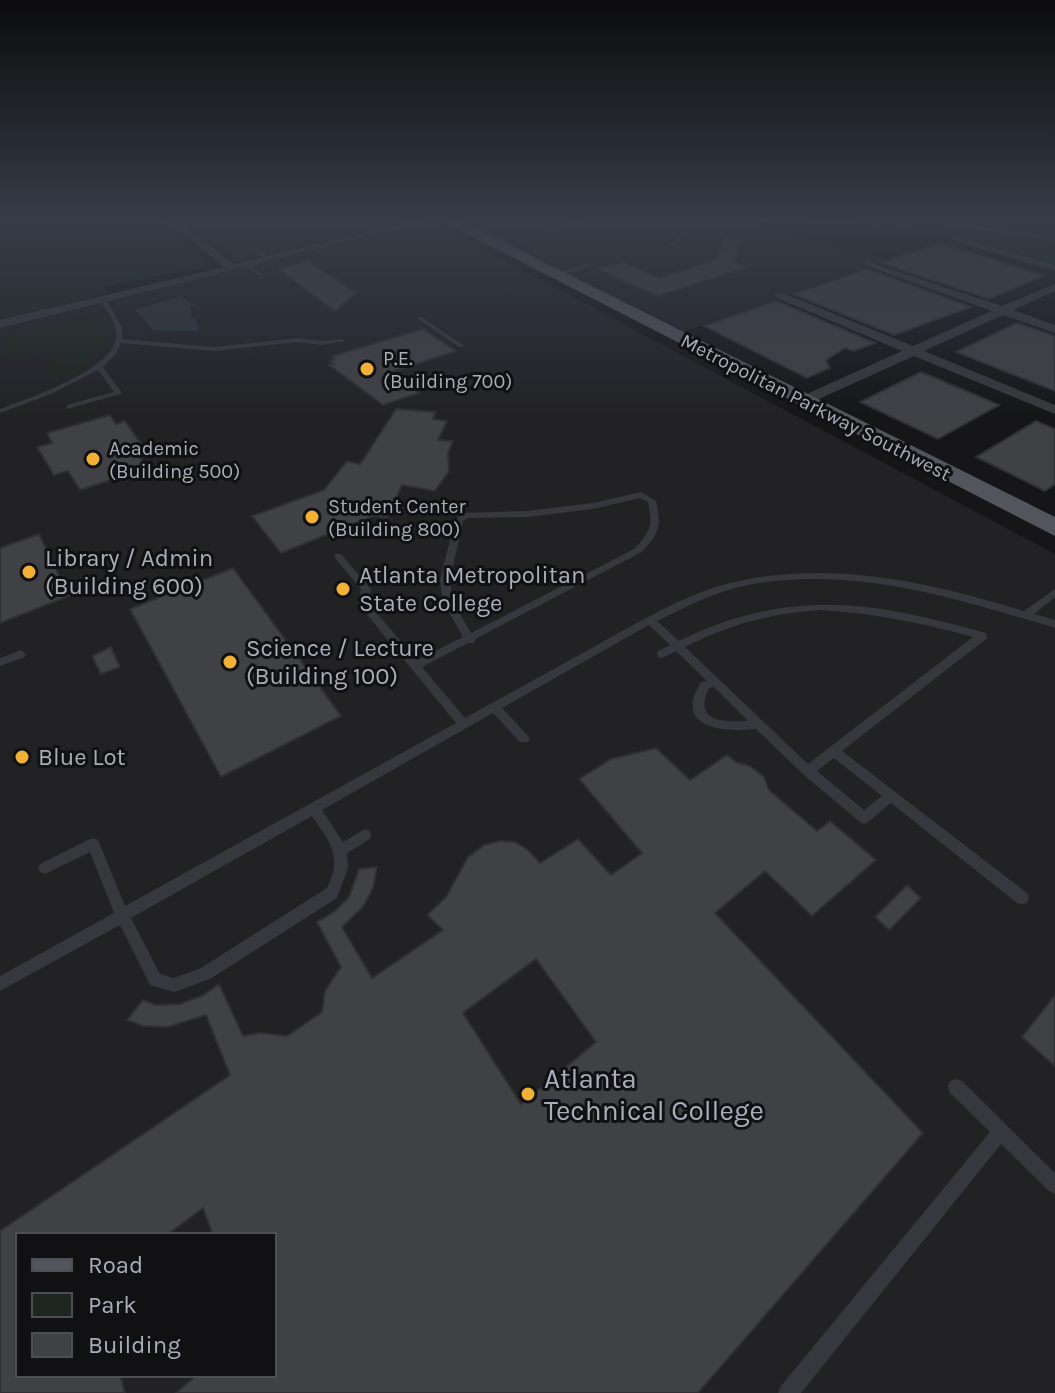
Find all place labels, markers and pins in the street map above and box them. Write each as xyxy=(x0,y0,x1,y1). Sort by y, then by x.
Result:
place label: P.E. (Building 700) xyxy=(383,347,512,393)
marker: P.E. (Building 700) xyxy=(358,360,376,378)
place label: Academic (Building 500) xyxy=(109,437,240,483)
marker: Academic (Building 500) xyxy=(84,450,102,468)
place label: Student Center (Building 800) xyxy=(328,495,467,541)
marker: Student Center (Building 800) xyxy=(303,508,321,526)
place label: Library / Admin (Building 600) xyxy=(45,544,213,600)
place label: Atlanta Metropolitan State College xyxy=(359,561,585,617)
marker: Library / Admin (Building 600) xyxy=(20,563,38,581)
marker: Atlanta Metropolitan State College xyxy=(334,580,352,598)
place label: Science / Lecture (Building 100) xyxy=(246,634,434,690)
marker: Science / Lecture (Building 100) xyxy=(221,653,239,671)
place label: Blue Lot xyxy=(38,743,126,771)
marker: Blue Lot xyxy=(13,748,31,766)
place label: Atlanta Technical College xyxy=(544,1062,764,1127)
marker: Atlanta Technical College xyxy=(519,1085,537,1103)

